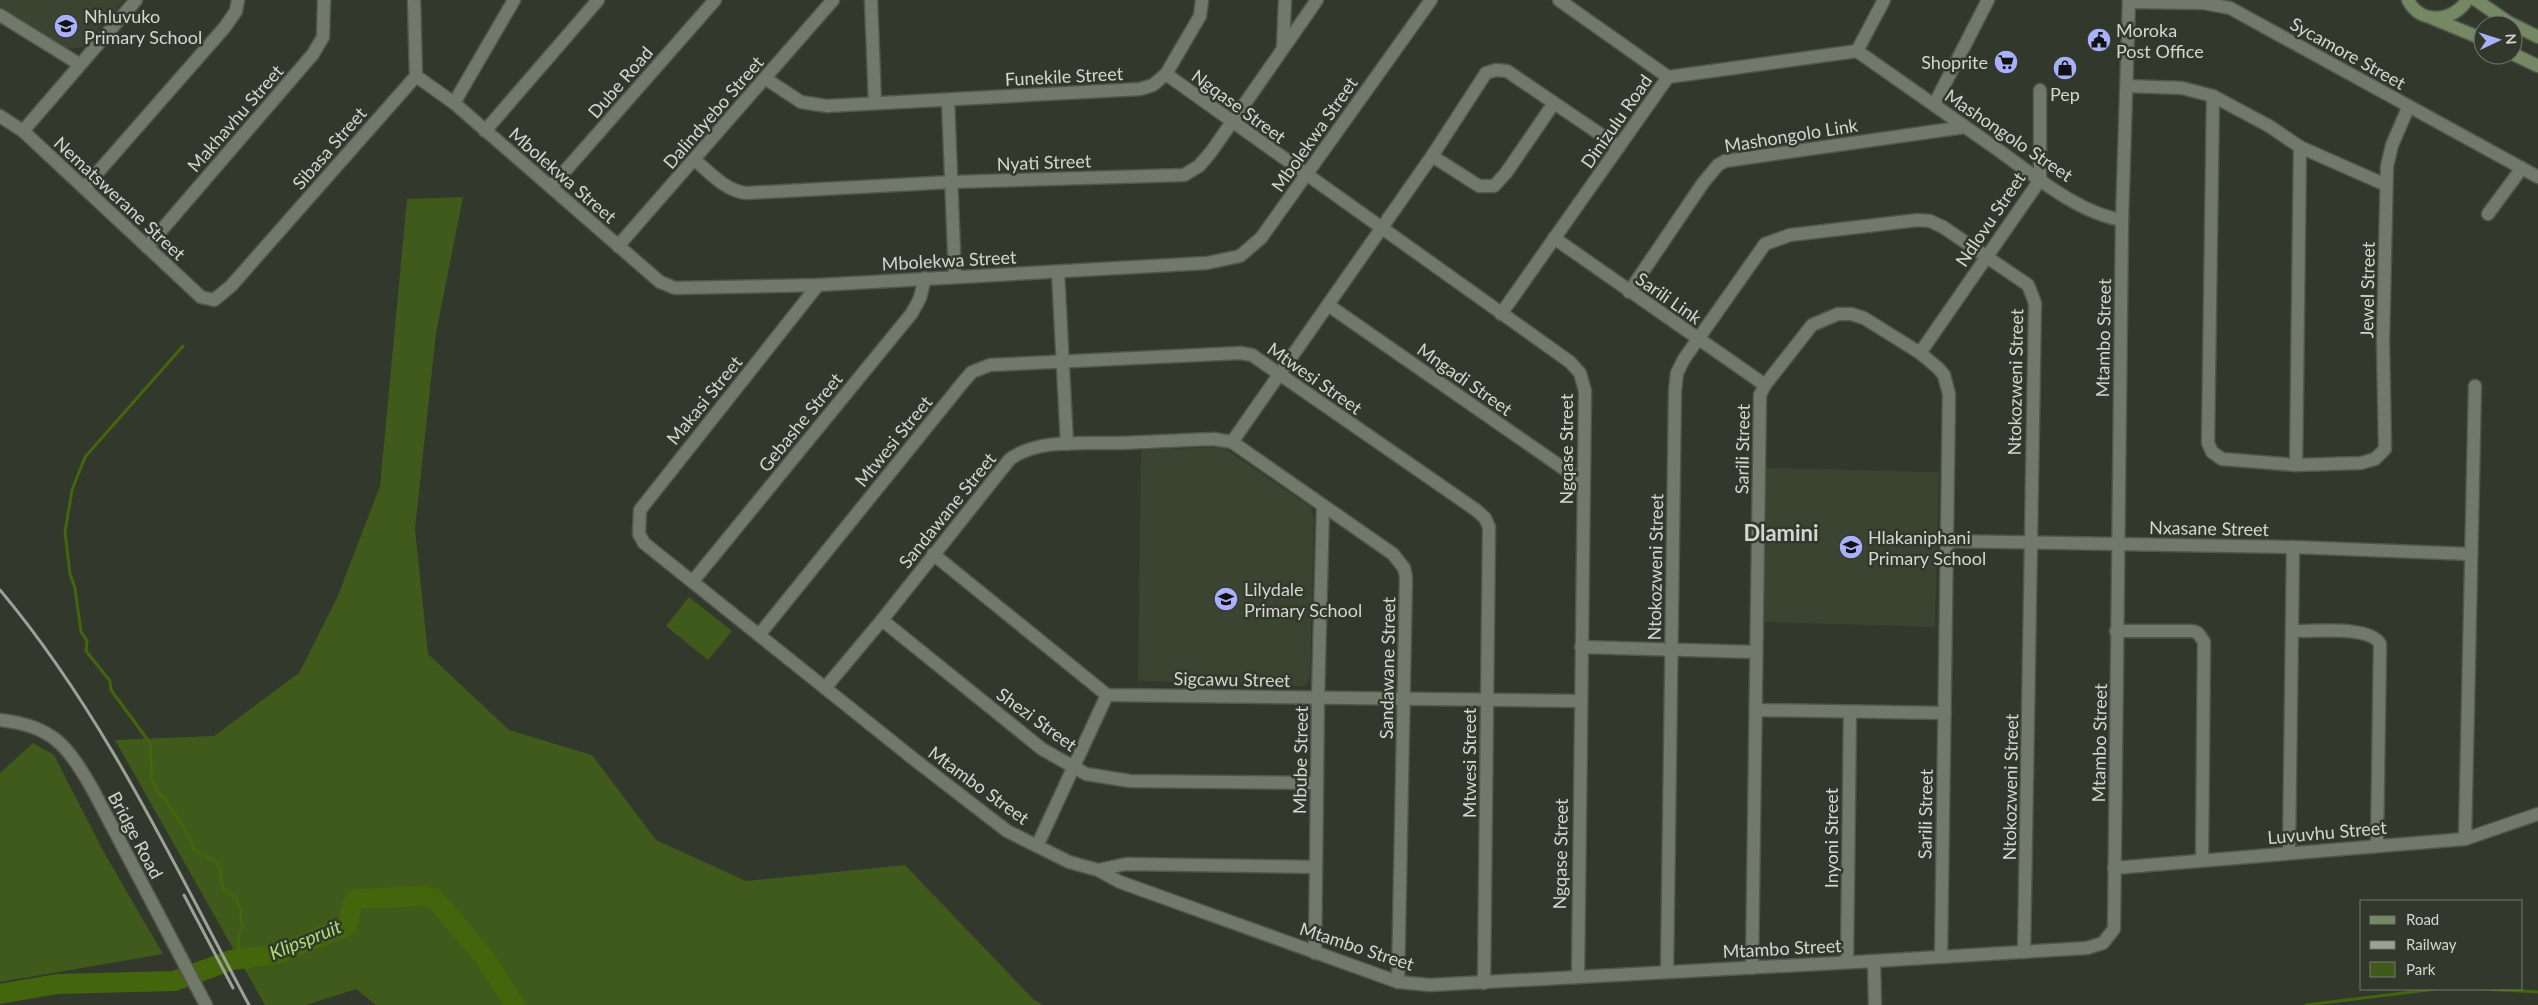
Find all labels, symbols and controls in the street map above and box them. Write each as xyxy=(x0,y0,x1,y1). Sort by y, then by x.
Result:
place label: Nhluvuko Primary School xyxy=(84,5,202,48)
street label: Sycamore Street xyxy=(2286,12,2410,94)
school or university icon: Nhluvuko Primary School xyxy=(53,13,79,39)
north arrow xyxy=(2473,15,2523,65)
place label: Moroka Post Office xyxy=(2116,19,2204,62)
public building icon: Moroka Post Office xyxy=(2086,27,2112,53)
text: N xyxy=(2503,33,2520,45)
street label: Dube Road xyxy=(583,42,657,122)
supermarket icon: Shoprite xyxy=(1993,49,2019,75)
street label: Dalindyebo Street xyxy=(658,51,768,173)
place label: Shoprite xyxy=(1921,51,1988,73)
shop icon: Pep xyxy=(2052,55,2078,81)
street label: Makhavhu Street xyxy=(183,60,288,176)
street label: Funekile Street xyxy=(1004,62,1124,90)
street label: Ngqase Street xyxy=(1188,64,1291,148)
street label: Dinizulu Road xyxy=(1576,70,1656,172)
street label: Mbolekwa Street xyxy=(1266,72,1362,195)
place label: Pep xyxy=(2050,83,2080,105)
street label: Mashongolo Street xyxy=(1941,84,2078,186)
street label: Sibasa Street xyxy=(287,102,371,194)
street label: Mashongolo Link xyxy=(1723,113,1860,156)
street label: Mbolekwa Street xyxy=(505,122,621,228)
street label: Nematswerane Street xyxy=(50,132,191,265)
street label: Nyati Street xyxy=(996,149,1092,175)
street label: Ndlovu Street xyxy=(1950,167,2030,270)
street label: Jewel Street xyxy=(2355,241,2379,338)
street label: Mbolekwa Street xyxy=(881,245,1017,275)
street label: Sarili Link xyxy=(1632,267,1707,329)
street label: Mtambo Street xyxy=(2091,278,2115,398)
street label: Ntokozweni Street xyxy=(2003,308,2027,456)
street label: Mtwesi Street xyxy=(1263,337,1367,419)
street label: Mngadi Street xyxy=(1413,338,1517,420)
street label: Makasi Street xyxy=(662,351,747,449)
street label: Gebashe Street xyxy=(753,368,847,476)
street label: Mtwesi Street xyxy=(850,391,937,491)
street label: Ngqase Street xyxy=(1555,393,1577,505)
street label: Sarili Street xyxy=(1730,403,1754,494)
street label: Sandawane Street xyxy=(894,447,1001,572)
street label: Ntokozweni Street xyxy=(1643,493,1667,641)
street label: Nxasane Street xyxy=(2149,516,2270,540)
district label: Dlamini xyxy=(1743,519,1819,546)
place label: Hlakaniphani Primary School xyxy=(1868,526,1986,569)
school or university icon: Hlakaniphani Primary School xyxy=(1838,534,1864,560)
place label: Lilydale Primary School xyxy=(1244,578,1362,621)
school or university icon: Lilydale Primary School xyxy=(1213,586,1239,612)
street label: Sandawane Street xyxy=(1375,596,1399,739)
street label: Sigcawu Street xyxy=(1173,667,1291,691)
street label: Shezi Street xyxy=(993,683,1082,756)
street label: Mtambo Street xyxy=(2087,683,2111,803)
street label: Mbube Street xyxy=(1288,705,1312,814)
street label: Mtwesi Street xyxy=(1458,707,1480,818)
street label: Ntokozweni Street xyxy=(1998,713,2022,861)
street label: Mtambo Street xyxy=(924,741,1034,829)
street label: Sarili Street xyxy=(1913,768,1937,859)
street label: Inyoni Street xyxy=(1820,787,1842,888)
street label: Bridge Road xyxy=(104,788,168,882)
street label: Ngqase Street xyxy=(1548,798,1572,910)
street label: Luvuvhu Street xyxy=(2267,816,2388,848)
legend xyxy=(2360,900,2523,990)
text: Road xyxy=(2406,910,2439,928)
water label: Klipspruit xyxy=(266,914,345,964)
street label: Mtambo Street xyxy=(1297,917,1417,975)
street label: Mtambo Street xyxy=(1722,934,1843,962)
text: Railway xyxy=(2406,935,2457,953)
text: Park xyxy=(2406,960,2436,978)

